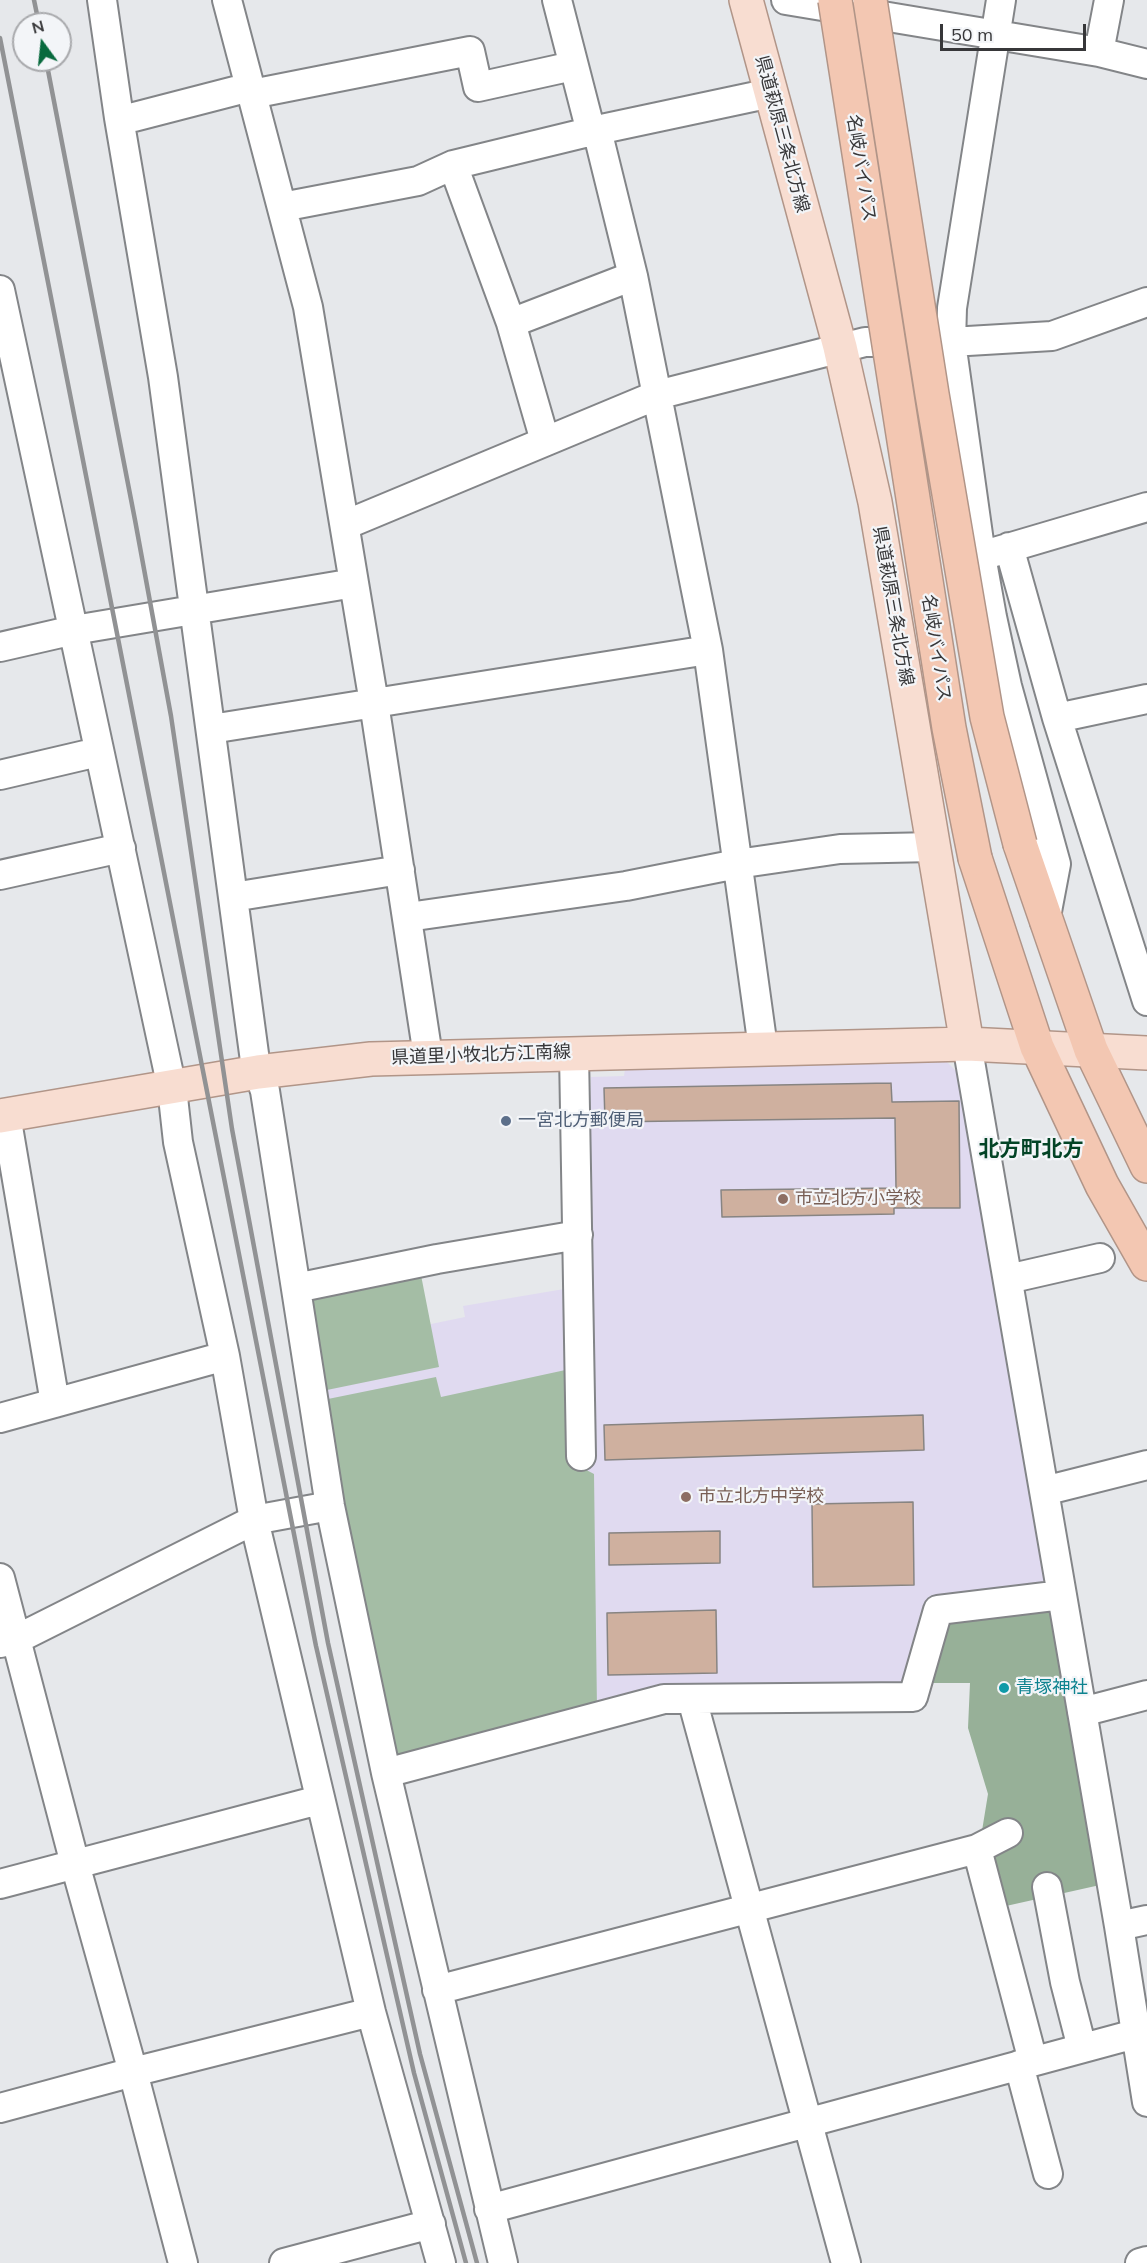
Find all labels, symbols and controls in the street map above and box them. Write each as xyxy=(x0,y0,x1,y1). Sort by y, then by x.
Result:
north arrow xyxy=(12,12,72,72)
scale bar xyxy=(943,12,1088,50)
text: N xyxy=(29,15,46,38)
text: 50 m xyxy=(951,23,993,46)
street label: 県道萩原三条北方線 xyxy=(751,53,813,215)
street label: 名岐バイパス xyxy=(842,113,880,223)
street label: 県道萩原三条北方線 xyxy=(868,524,918,688)
street label: 名岐バイパス xyxy=(917,593,955,703)
street label: 県道里小牧北方江南線 xyxy=(391,1041,571,1069)
place label: 一宮北方郵便局 xyxy=(518,1110,644,1132)
marker: 一宮北方郵便局 xyxy=(499,1114,513,1128)
district label: 北方町北方 xyxy=(979,1137,1083,1163)
place label: 市立北方小学校 xyxy=(795,1188,921,1210)
marker: 市立北方小学校 xyxy=(776,1192,790,1206)
place label: 市立北方中学校 xyxy=(698,1486,824,1508)
marker: 市立北方中学校 xyxy=(679,1490,693,1504)
place label: 青塚神社 xyxy=(1016,1677,1088,1699)
marker: 青塚神社 xyxy=(997,1681,1011,1695)

